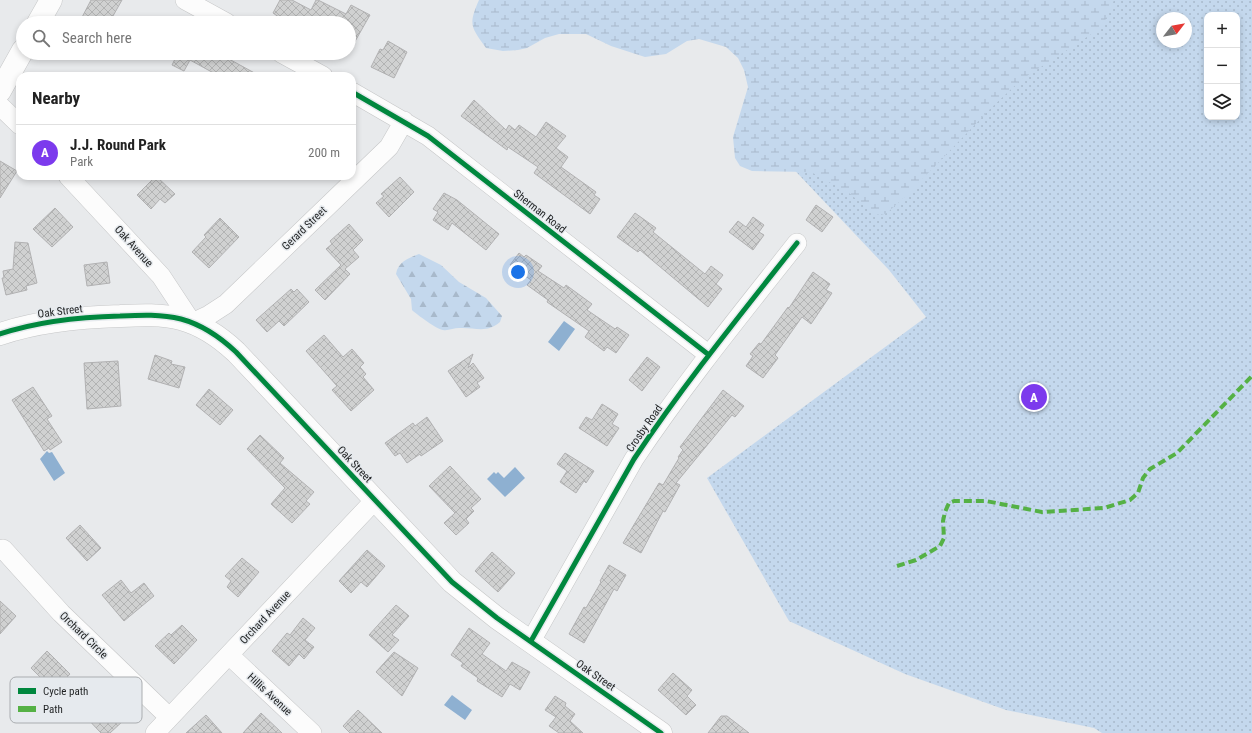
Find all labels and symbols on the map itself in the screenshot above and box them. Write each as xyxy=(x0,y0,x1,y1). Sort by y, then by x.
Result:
north arrow xyxy=(1156,12,1192,48)
street label: Sherman Road xyxy=(511,187,569,236)
street label: Gerard Street xyxy=(279,204,329,253)
street label: Oak Avenue xyxy=(112,223,156,270)
your location xyxy=(508,262,528,282)
street label: Oak Street xyxy=(37,302,83,321)
pin: A xyxy=(1021,382,1047,412)
street label: Crosby Road xyxy=(623,402,665,454)
street label: Oak Street xyxy=(334,443,375,485)
street label: Orchard Avenue xyxy=(237,588,293,647)
street label: Orchard Circle xyxy=(57,609,110,661)
street label: Oak Street xyxy=(573,657,618,694)
street label: Hillis Avenue xyxy=(245,670,295,718)
legend xyxy=(10,677,142,723)
text: Cycle path xyxy=(43,685,88,698)
text: Path xyxy=(43,703,63,716)

